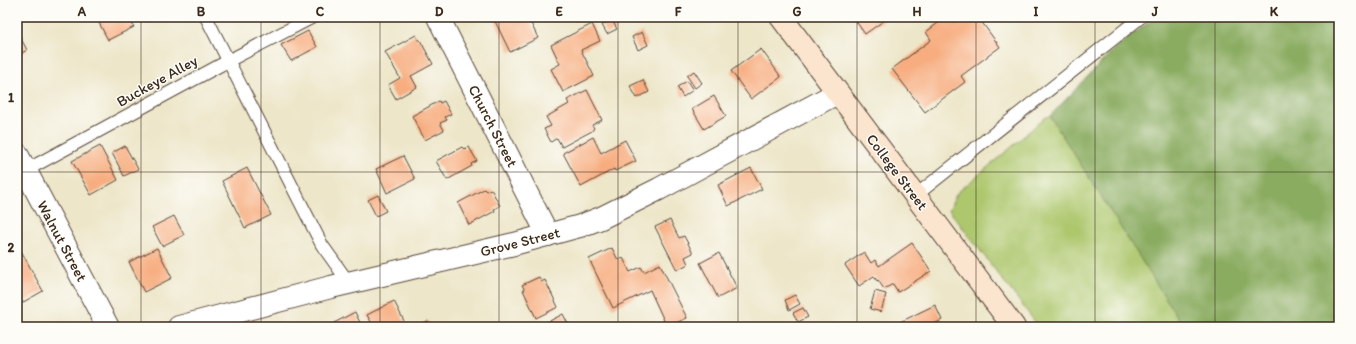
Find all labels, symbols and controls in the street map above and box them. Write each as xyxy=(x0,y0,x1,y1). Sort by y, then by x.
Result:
text: A xyxy=(77,4,87,19)
text: B xyxy=(197,4,206,19)
text: C xyxy=(316,4,325,19)
text: D xyxy=(435,4,444,19)
text: E xyxy=(555,4,563,19)
text: F xyxy=(675,4,682,19)
text: G xyxy=(793,4,802,19)
text: H xyxy=(913,4,922,19)
text: I xyxy=(1034,4,1039,19)
text: J xyxy=(1151,4,1159,19)
text: K xyxy=(1270,4,1279,19)
street label: Buckeye Alley xyxy=(113,51,201,111)
street label: Church Street xyxy=(465,82,522,171)
text: 1 xyxy=(8,90,14,105)
street label: College Street xyxy=(862,130,932,214)
street label: Walnut Street xyxy=(33,197,91,285)
street label: Grove Street xyxy=(478,223,562,261)
text: 2 xyxy=(8,240,15,255)

